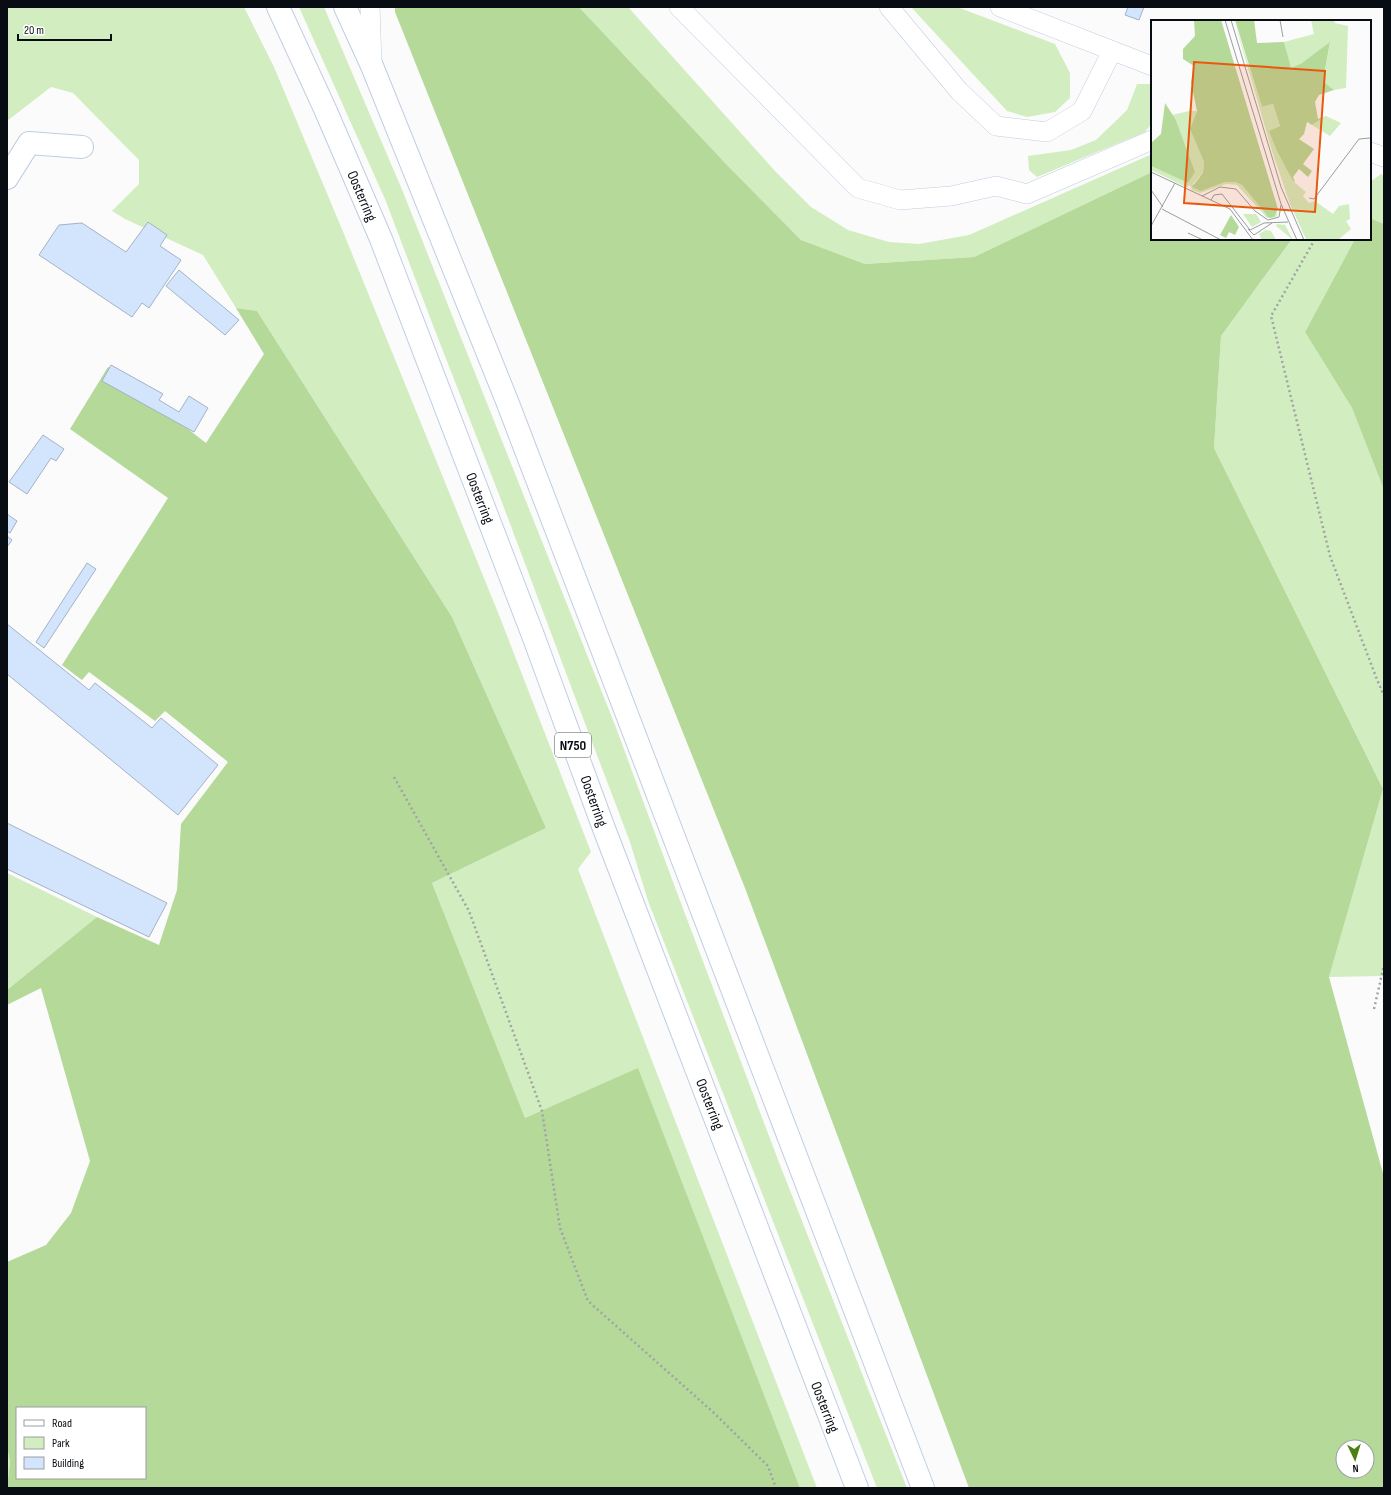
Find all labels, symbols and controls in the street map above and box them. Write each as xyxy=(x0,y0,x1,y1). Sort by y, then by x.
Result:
scale bar xyxy=(18,16,111,42)
inset map xyxy=(1151,20,1371,240)
text: 20 m xyxy=(24,23,44,38)
street label: Oosterring xyxy=(342,168,381,224)
street label: Oosterring xyxy=(461,470,498,526)
road number: N750 xyxy=(555,733,591,757)
street label: Oosterring xyxy=(575,773,612,829)
street label: Oosterring xyxy=(691,1076,728,1132)
street label: Oosterring xyxy=(806,1379,843,1435)
legend xyxy=(16,1407,146,1479)
text: Road xyxy=(52,1416,72,1431)
text: Park xyxy=(52,1436,70,1451)
north arrow xyxy=(1335,1439,1375,1479)
text: Building xyxy=(52,1456,84,1471)
text: N xyxy=(1352,1462,1359,1475)

